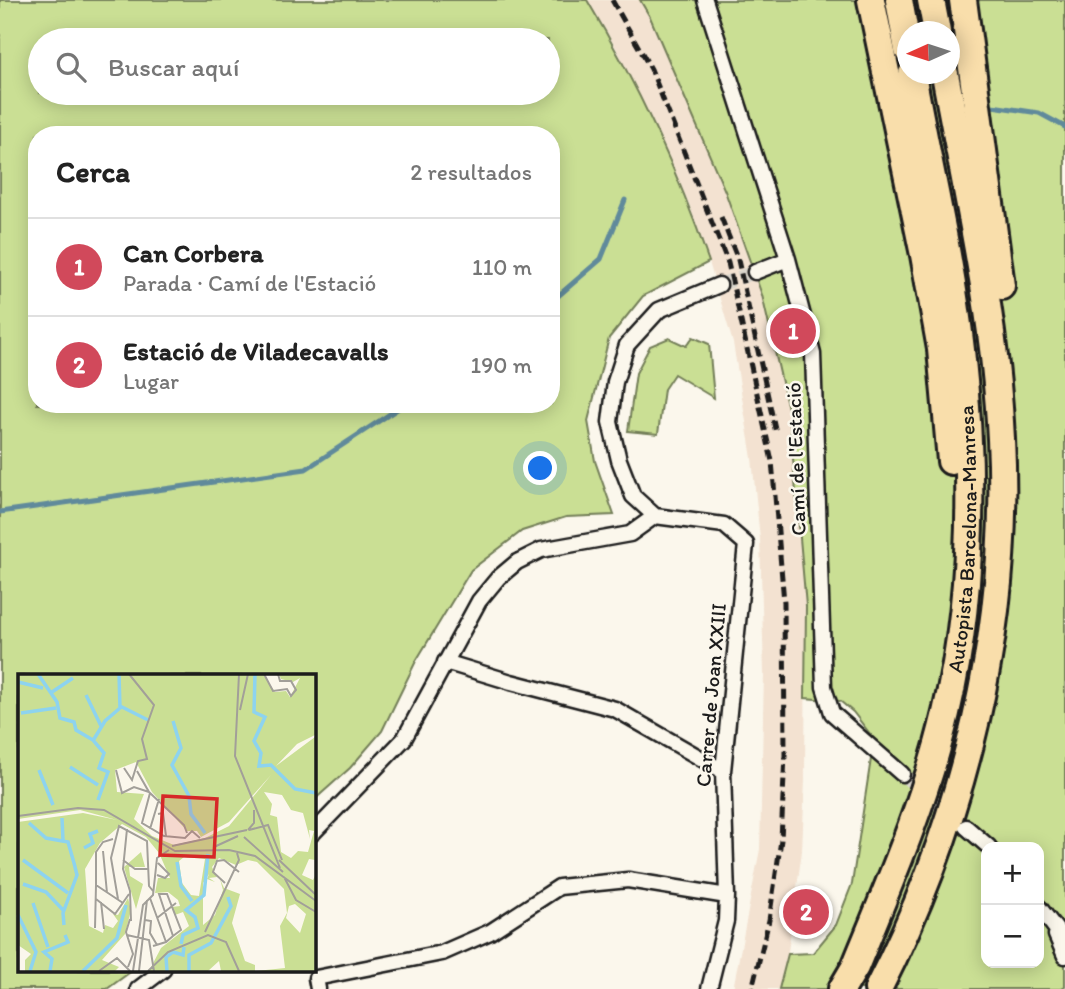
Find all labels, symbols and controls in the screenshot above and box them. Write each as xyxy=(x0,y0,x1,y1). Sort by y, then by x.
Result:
north arrow xyxy=(897,21,960,84)
search box xyxy=(28,28,560,105)
icon: search xyxy=(52,48,90,86)
text: Buscar aquí xyxy=(108,51,239,83)
text: Cerca xyxy=(56,153,130,190)
text: 2 resultados xyxy=(410,158,532,186)
text: Can Corbera xyxy=(123,237,264,269)
text: 1 xyxy=(74,253,84,281)
text: 110 m xyxy=(472,253,532,281)
text: Parada · Camí de l'Estació xyxy=(123,269,376,297)
pin: 1 xyxy=(770,305,816,357)
text: Estació de Viladecavalls xyxy=(123,335,389,367)
text: 2 xyxy=(73,351,85,379)
text: 190 m xyxy=(471,351,532,379)
text: Lugar xyxy=(123,367,179,395)
street label: Camí de l'Estació xyxy=(780,382,811,536)
street label: Autopista Barcelona-Manresa xyxy=(942,405,981,675)
your location xyxy=(523,451,557,485)
street label: Carrer de Joan XXIII xyxy=(690,602,731,788)
inset map xyxy=(18,674,315,972)
map controls xyxy=(981,842,1044,968)
button: + xyxy=(981,842,1044,905)
pin: 2 xyxy=(783,886,829,938)
button: − xyxy=(981,905,1044,968)

